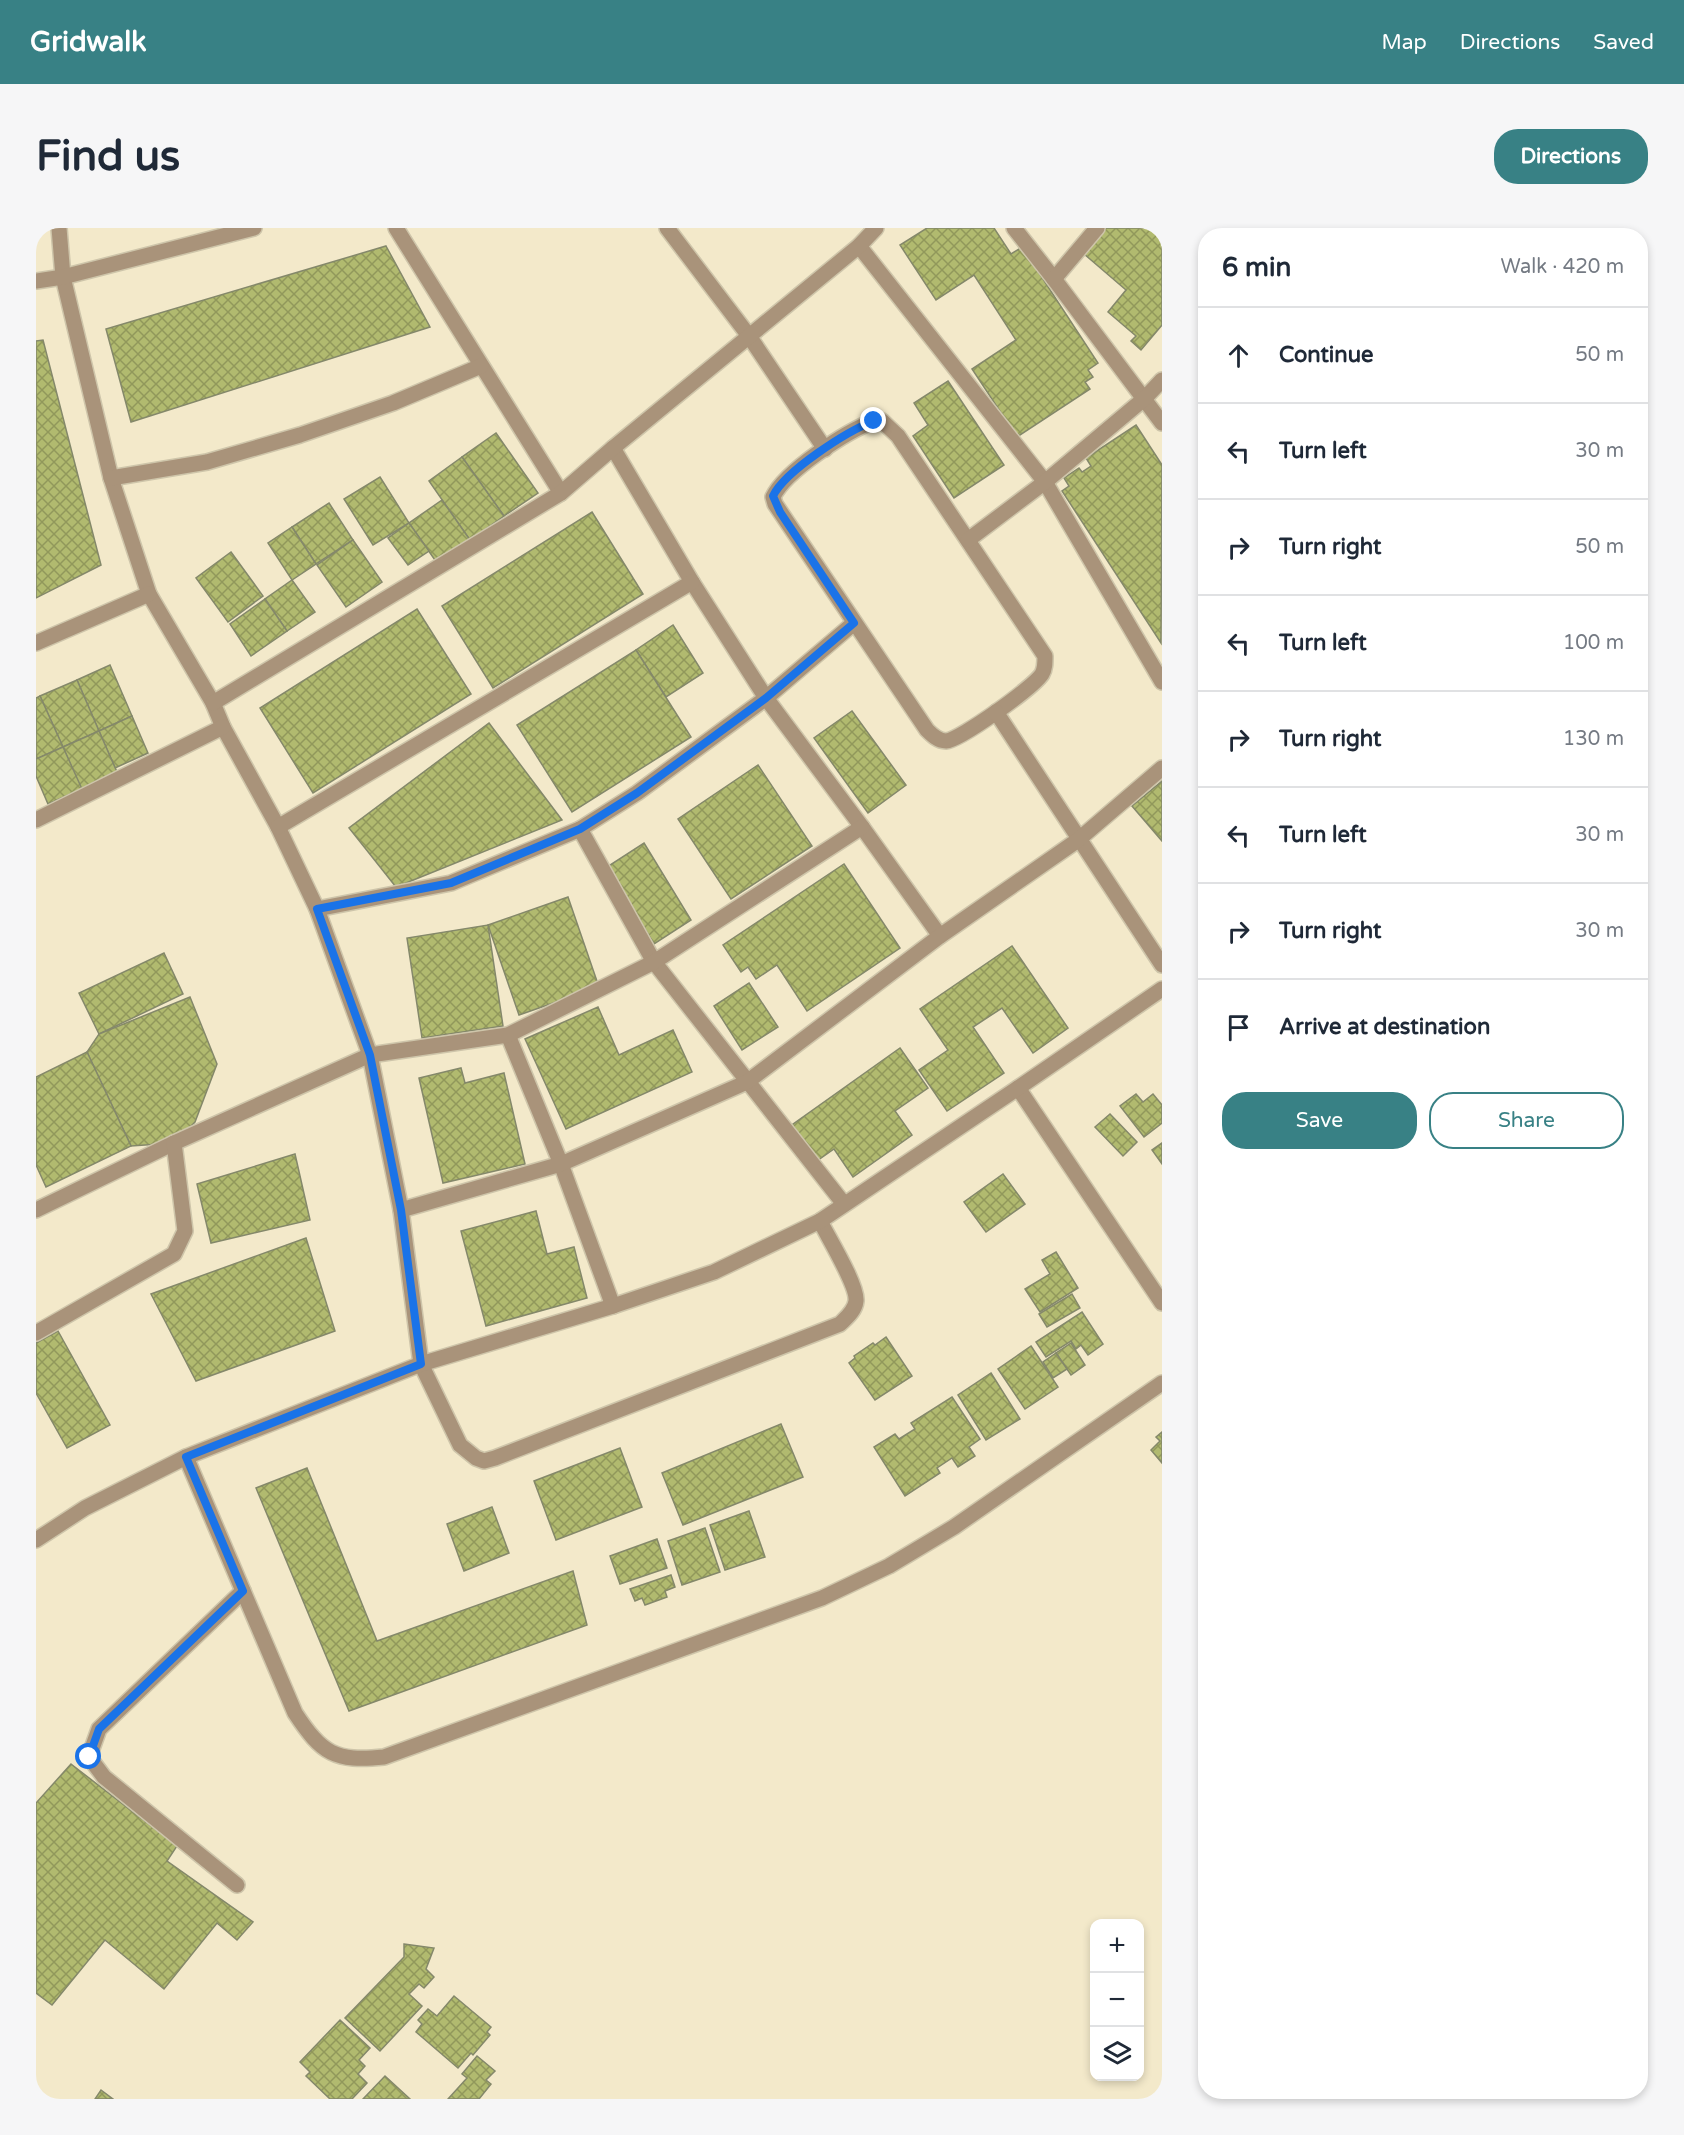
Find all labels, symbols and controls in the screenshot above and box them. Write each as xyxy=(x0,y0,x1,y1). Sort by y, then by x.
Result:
text: Gridwalk xyxy=(30,25,147,59)
text: Map xyxy=(1381,30,1427,55)
text: Directions xyxy=(1460,30,1560,55)
text: Saved xyxy=(1593,30,1654,55)
button: Directions xyxy=(1494,129,1648,184)
text: Find us xyxy=(36,131,180,182)
text: 6 min xyxy=(1222,252,1291,283)
text: Walk · 420 m xyxy=(1501,255,1624,279)
icon: ahead xyxy=(1222,339,1255,372)
text: Continue xyxy=(1279,342,1374,368)
text: 50 m xyxy=(1575,343,1624,367)
route end xyxy=(860,407,886,433)
icon: left xyxy=(1222,435,1255,468)
text: Turn left xyxy=(1279,438,1367,464)
text: 30 m xyxy=(1575,439,1624,463)
icon: right xyxy=(1222,531,1255,564)
text: Turn right xyxy=(1279,534,1381,560)
text: 50 m xyxy=(1575,535,1624,559)
icon: left xyxy=(1222,627,1255,660)
text: Turn left xyxy=(1279,630,1367,656)
text: 100 m xyxy=(1563,631,1624,655)
icon: right xyxy=(1222,723,1255,756)
text: Turn right xyxy=(1279,726,1381,752)
text: 130 m xyxy=(1563,727,1624,751)
icon: left xyxy=(1222,819,1255,852)
text: Turn left xyxy=(1279,822,1367,848)
text: 30 m xyxy=(1575,823,1624,847)
icon: right xyxy=(1222,915,1255,948)
text: Turn right xyxy=(1279,918,1381,944)
text: 30 m xyxy=(1575,919,1624,943)
icon: arrive xyxy=(1222,1011,1255,1044)
text: Arrive at destination xyxy=(1279,1014,1490,1040)
button: Save xyxy=(1222,1092,1417,1149)
button: Share xyxy=(1429,1092,1624,1149)
route start xyxy=(75,1743,101,1769)
map controls xyxy=(1090,1919,1144,2081)
button: + xyxy=(1090,1919,1144,1973)
button: − xyxy=(1090,1973,1144,2027)
button: layers xyxy=(1090,2027,1144,2081)

